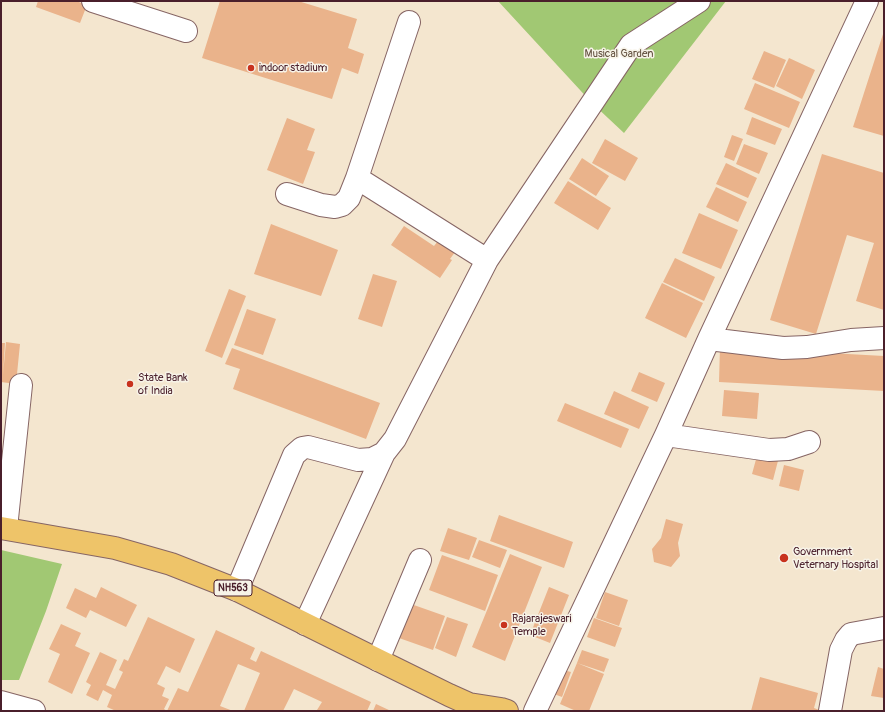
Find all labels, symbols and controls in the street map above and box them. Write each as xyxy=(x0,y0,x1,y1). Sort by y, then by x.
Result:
park label: Musical Garden xyxy=(584,47,654,61)
place label: indoor stadium xyxy=(259,61,327,75)
marker: indoor stadium xyxy=(246,63,256,73)
place label: State Bank of India xyxy=(138,371,188,397)
marker: State Bank of India xyxy=(125,379,135,389)
place label: Government Veternary Hospital xyxy=(793,545,878,571)
marker: Government Veternary Hospital xyxy=(778,552,790,564)
road number: NH563 xyxy=(214,580,252,596)
place label: Rajarajeswari Temple xyxy=(512,612,571,638)
marker: Rajarajeswari Temple xyxy=(499,620,509,630)

